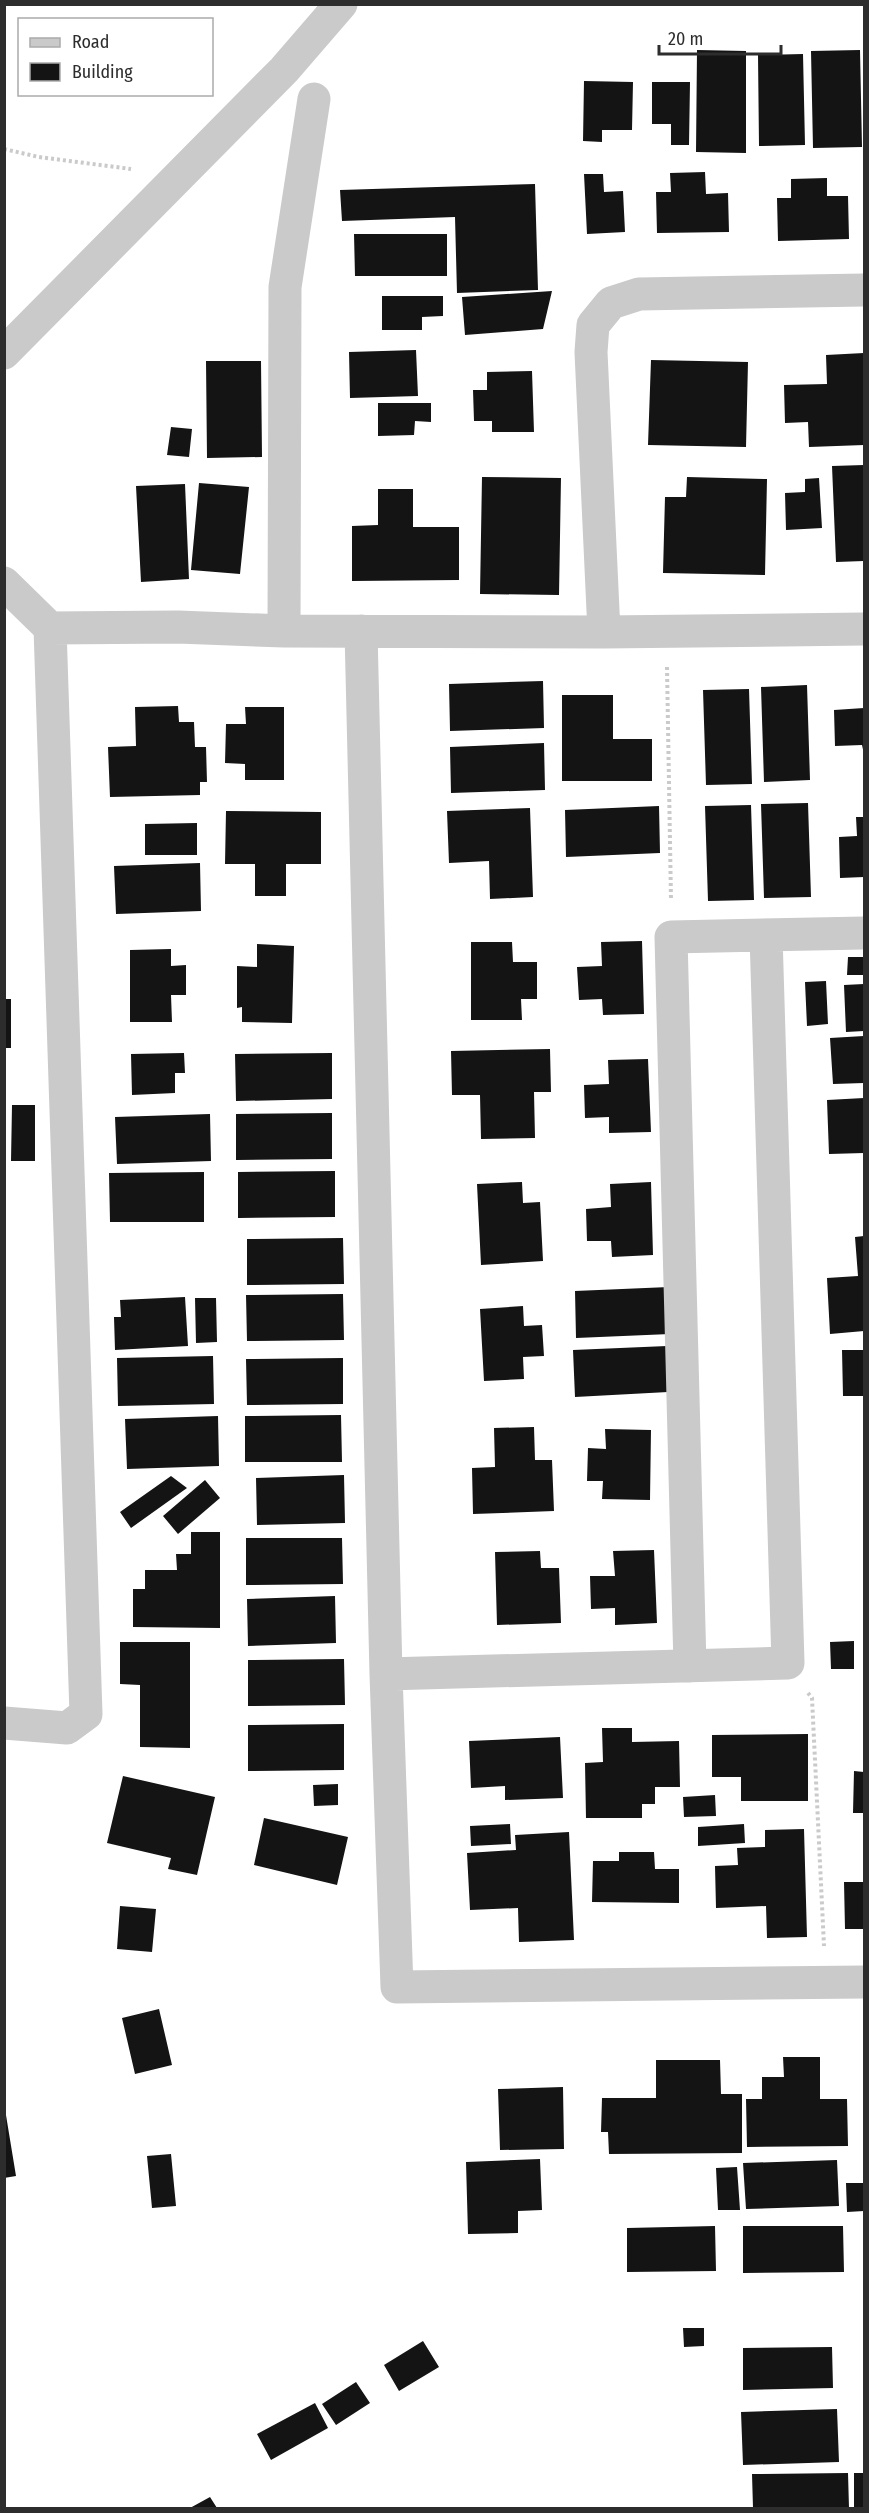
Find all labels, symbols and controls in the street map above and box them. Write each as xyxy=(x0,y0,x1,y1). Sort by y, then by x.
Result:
legend xyxy=(18,18,213,96)
scale bar xyxy=(659,18,780,56)
text: 20 m xyxy=(668,28,703,50)
text: Road xyxy=(72,31,109,53)
text: Building xyxy=(72,61,133,83)

